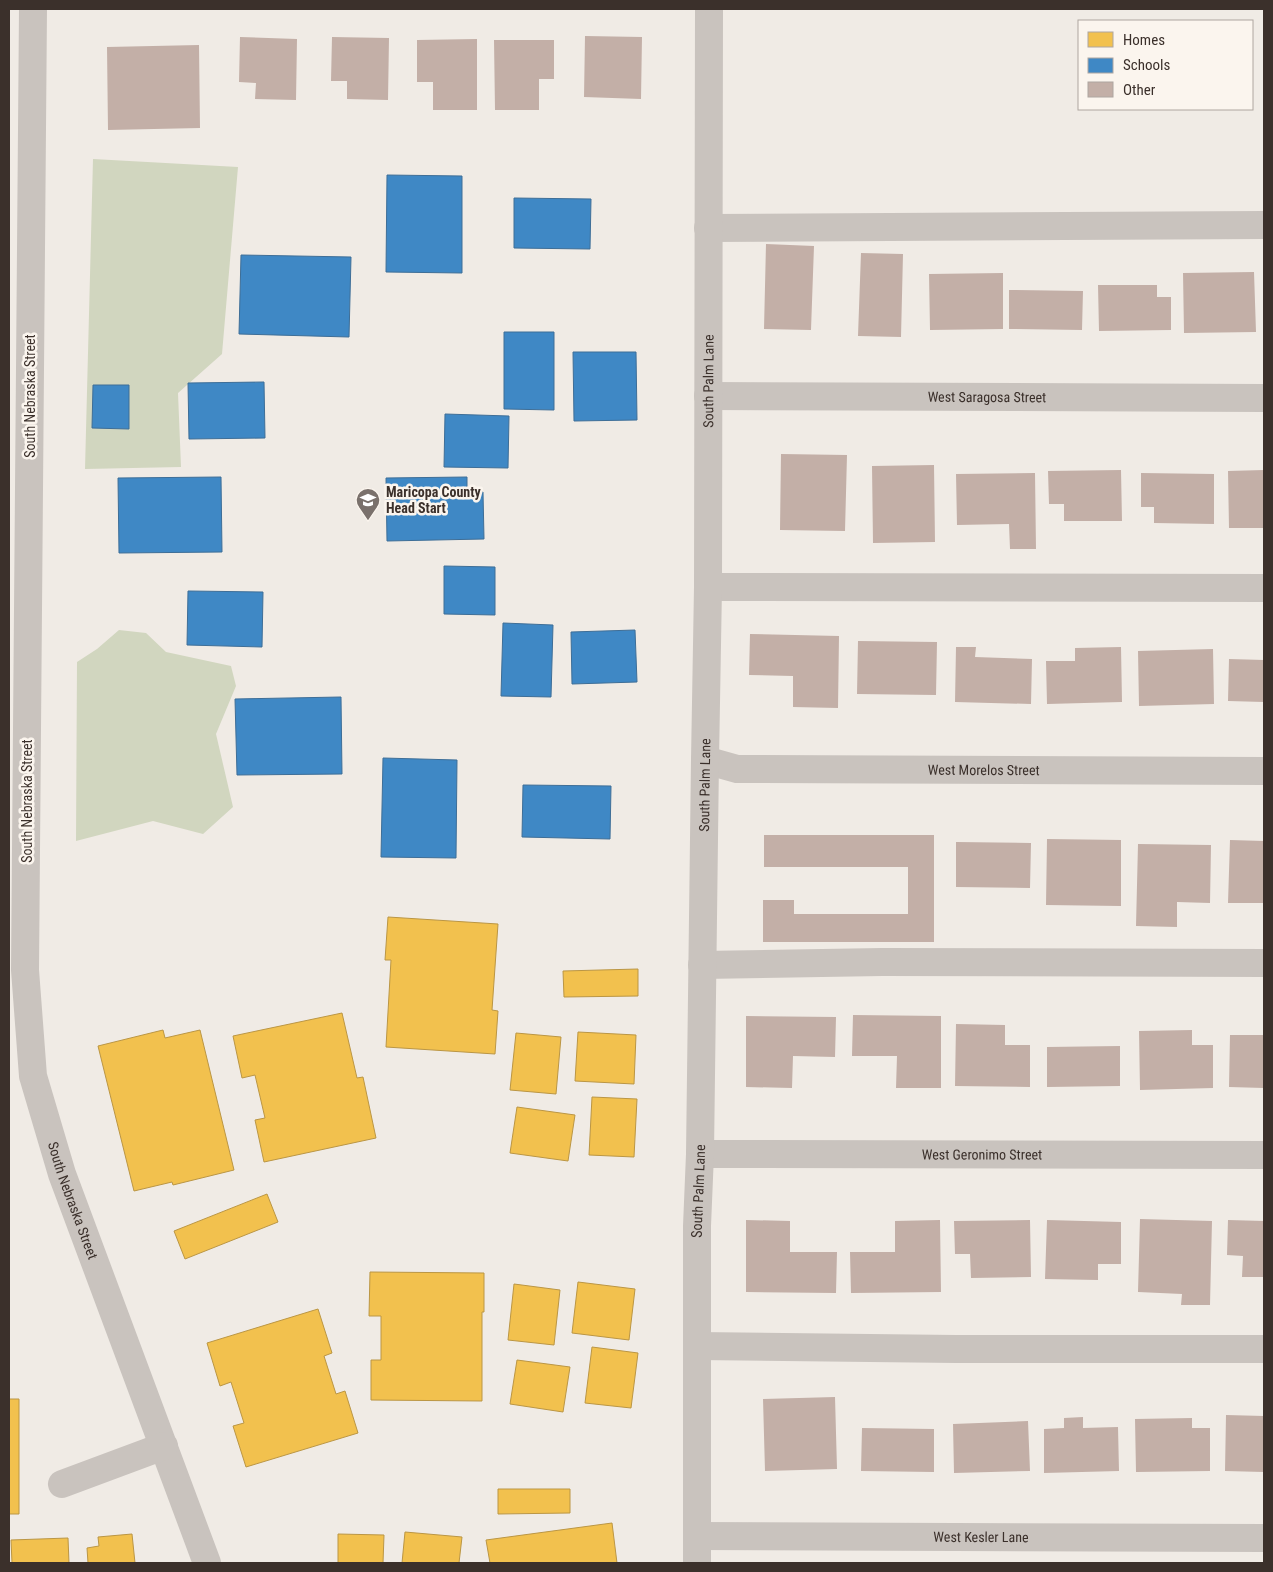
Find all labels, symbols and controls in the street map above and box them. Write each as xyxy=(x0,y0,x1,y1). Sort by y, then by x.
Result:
legend xyxy=(1078,20,1253,110)
text: Homes xyxy=(1123,31,1165,49)
text: Schools xyxy=(1123,56,1170,74)
text: Other xyxy=(1123,81,1156,99)
street label: South Nebraska Street xyxy=(22,334,38,458)
street label: South Palm Lane xyxy=(700,334,716,428)
street label: West Saragosa Street xyxy=(928,389,1046,405)
place label: Maricopa County Head Start xyxy=(386,484,482,516)
school or university icon: Maricopa County Head Start xyxy=(355,487,381,521)
street label: South Palm Lane xyxy=(696,738,713,832)
street label: South Nebraska Street xyxy=(19,739,35,863)
street label: West Morelos Street xyxy=(928,762,1040,778)
street label: South Nebraska Street xyxy=(45,1140,101,1261)
street label: South Palm Lane xyxy=(689,1144,708,1238)
street label: West Geronimo Street xyxy=(922,1146,1042,1163)
street label: West Kesler Lane xyxy=(933,1529,1029,1545)

